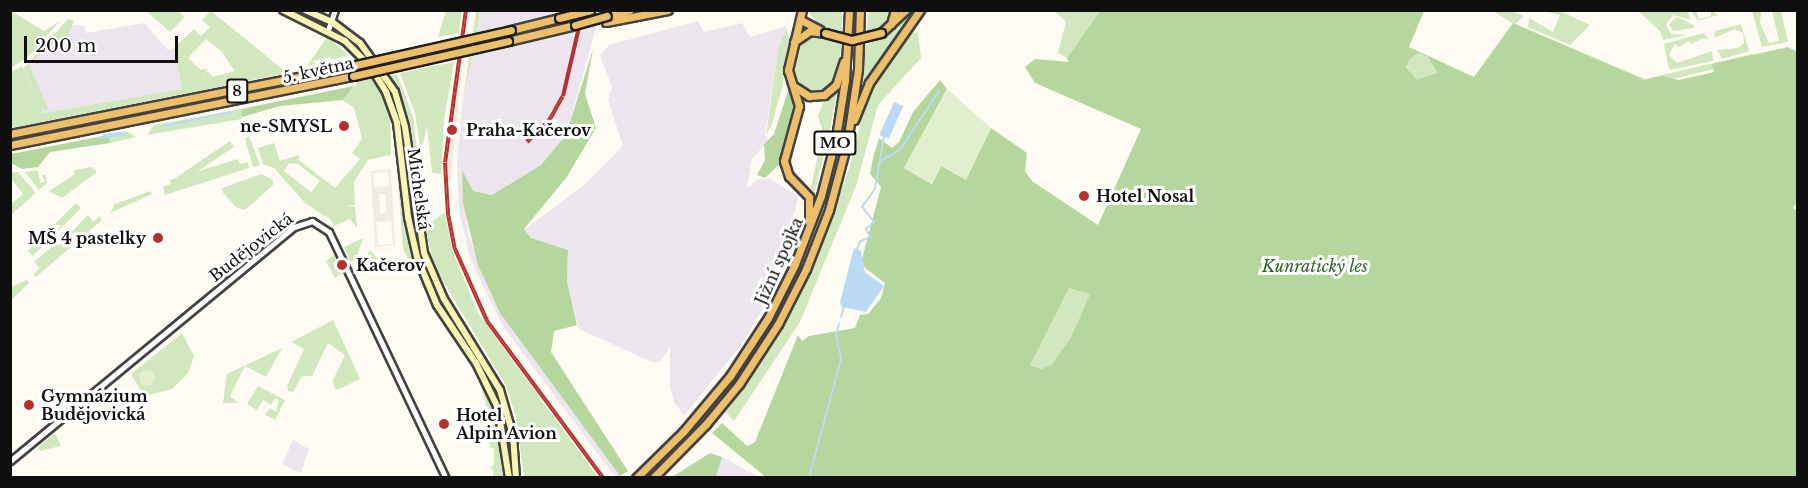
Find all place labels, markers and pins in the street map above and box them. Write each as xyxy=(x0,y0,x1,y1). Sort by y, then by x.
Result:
place label: ne-SMYSL xyxy=(240,116,332,136)
marker: ne-SMYSL xyxy=(337,119,351,133)
place label: Praha-Kačerov xyxy=(466,120,591,140)
marker: Praha-Kačerov xyxy=(443,121,461,139)
place label: Hotel Nosal xyxy=(1096,186,1194,206)
marker: Hotel Nosal xyxy=(1077,189,1091,203)
place label: MŠ 4 pastelky xyxy=(28,228,146,248)
marker: MŠ 4 pastelky xyxy=(151,231,165,245)
place label: Kačerov xyxy=(356,255,425,275)
marker: Kačerov xyxy=(333,256,351,274)
place label: Gymnázium Budějovická xyxy=(41,386,148,424)
marker: Gymnázium Budějovická xyxy=(22,398,36,412)
place label: Hotel Alpin Avion xyxy=(456,405,557,443)
marker: Hotel Alpin Avion xyxy=(437,417,451,431)

